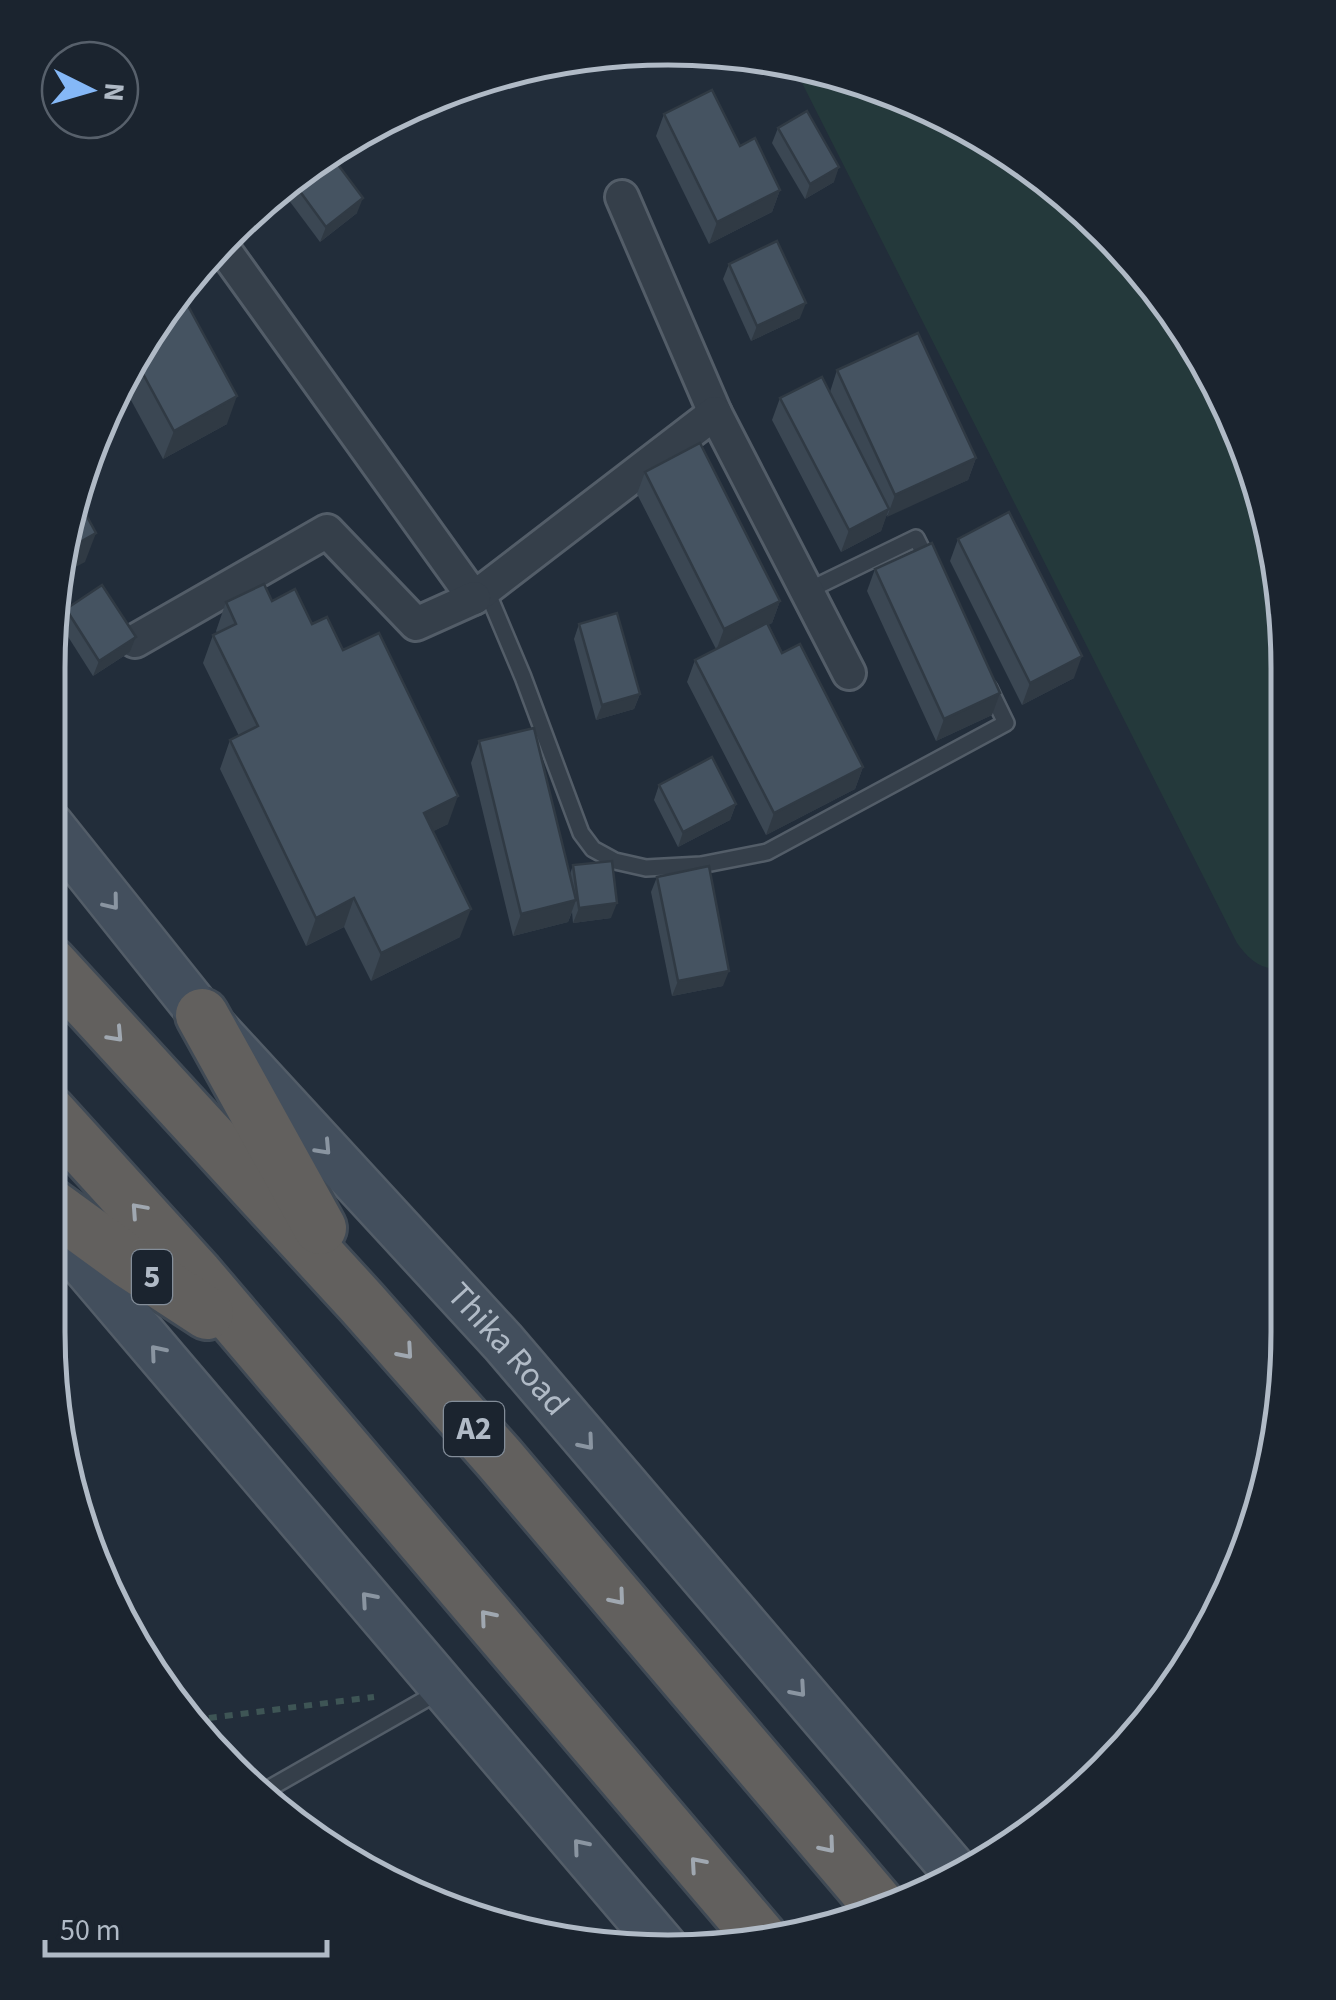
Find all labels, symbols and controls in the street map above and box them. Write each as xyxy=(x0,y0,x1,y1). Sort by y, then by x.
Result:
north arrow xyxy=(40,40,140,140)
text: N xyxy=(93,81,135,103)
one-way arrow xyxy=(100,891,118,909)
one-way arrow xyxy=(104,1023,122,1042)
one-way arrow xyxy=(313,1136,331,1155)
one-way arrow xyxy=(132,1204,150,1222)
road number: 5 xyxy=(132,1250,172,1304)
street label: Thika Road xyxy=(435,1271,581,1427)
one-way arrow xyxy=(394,1341,412,1359)
one-way arrow xyxy=(151,1345,169,1363)
road number: A2 xyxy=(444,1402,504,1456)
one-way arrow xyxy=(576,1431,594,1449)
one-way arrow xyxy=(606,1587,624,1605)
one-way arrow xyxy=(362,1592,380,1611)
one-way arrow xyxy=(480,1610,498,1628)
one-way arrow xyxy=(787,1678,805,1696)
one-way arrow xyxy=(817,1834,835,1853)
one-way arrow xyxy=(574,1839,592,1857)
one-way arrow xyxy=(691,1858,709,1876)
scale bar xyxy=(45,1895,328,1957)
text: 50 m xyxy=(60,1909,121,1952)

